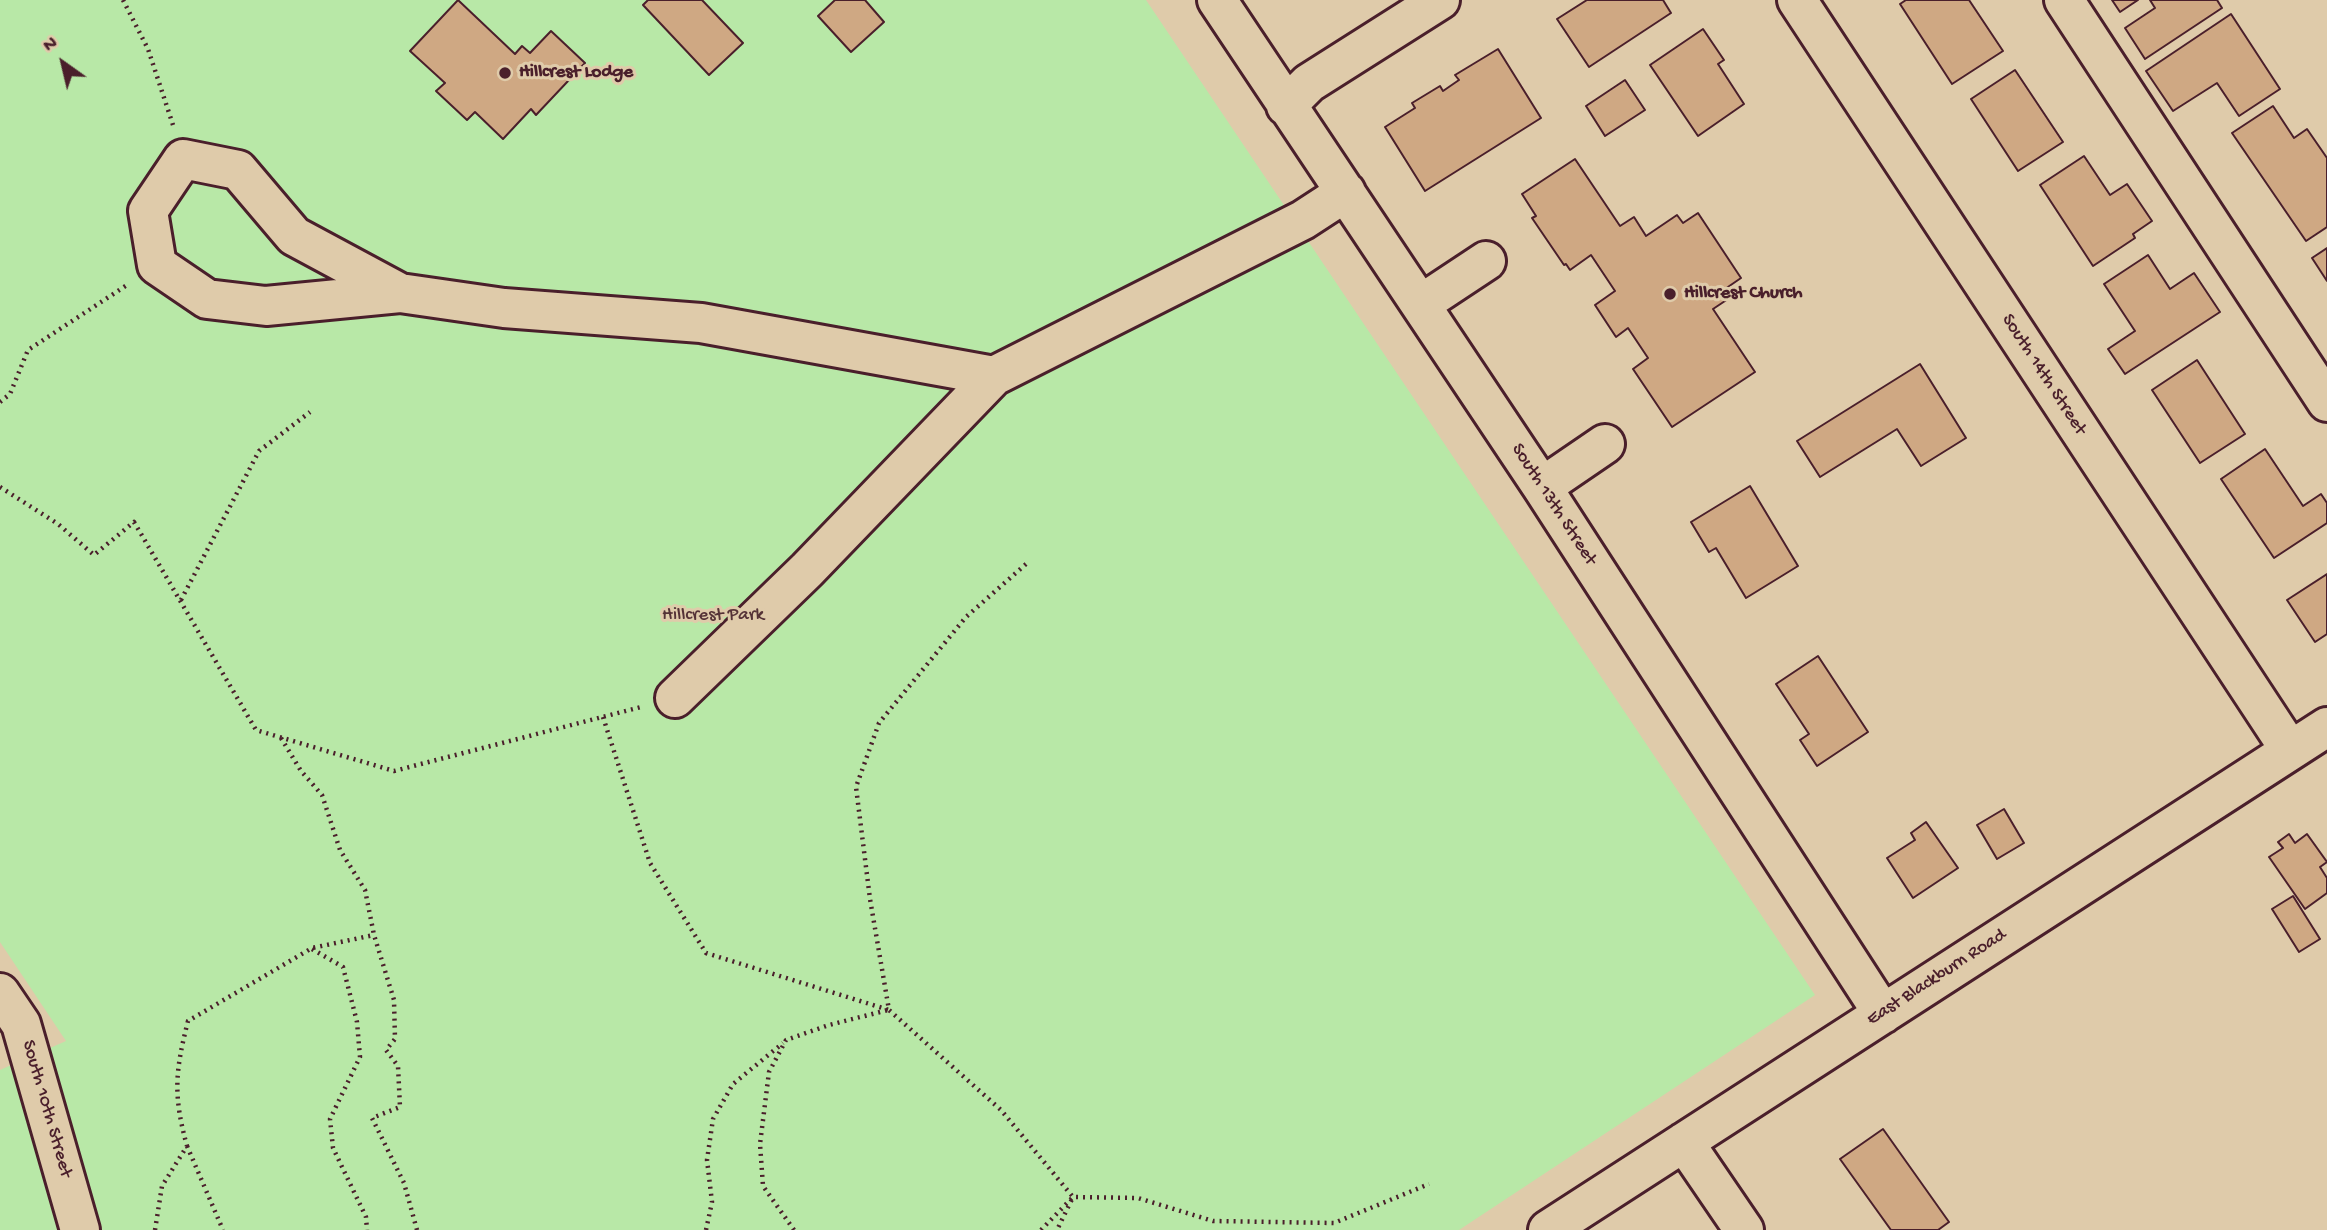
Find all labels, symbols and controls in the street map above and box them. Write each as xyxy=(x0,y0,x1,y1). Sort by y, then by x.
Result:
north arrow xyxy=(28,28,98,98)
text: N xyxy=(39,32,63,58)
place label: Hillcrest Lodge xyxy=(519,62,633,84)
marker: Hillcrest Lodge xyxy=(497,65,513,81)
place label: Hillcrest Church xyxy=(1684,283,1802,305)
marker: Hillcrest Church xyxy=(1662,286,1678,302)
street label: South 14th Street xyxy=(1995,310,2091,440)
street label: South 13th Street xyxy=(1505,440,1601,570)
park label: Hillcrest Park xyxy=(662,605,764,627)
street label: East Blackburn Road xyxy=(1863,924,2011,1032)
street label: South 10th Street xyxy=(16,1038,76,1180)

